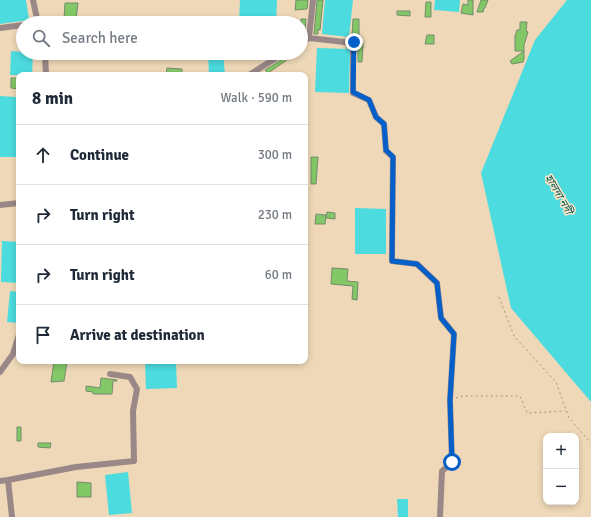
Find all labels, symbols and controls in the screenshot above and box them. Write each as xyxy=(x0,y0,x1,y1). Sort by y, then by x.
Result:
search box xyxy=(16,16,308,60)
icon: search xyxy=(30,27,52,49)
text: Search here xyxy=(62,29,138,47)
route end xyxy=(345,33,363,51)
text: 8 min xyxy=(32,88,73,109)
text: Walk · 590 m xyxy=(221,90,292,106)
icon: ahead xyxy=(32,144,54,166)
text: Continue xyxy=(70,146,129,164)
text: 300 m xyxy=(258,147,292,163)
water label: হালদা নদী xyxy=(542,172,576,218)
icon: right xyxy=(32,204,54,226)
text: Turn right xyxy=(70,206,135,224)
text: 230 m xyxy=(258,207,292,223)
icon: right xyxy=(32,264,54,286)
text: Turn right xyxy=(70,266,135,284)
text: 60 m xyxy=(265,267,292,283)
icon: arrive xyxy=(32,324,54,346)
text: Arrive at destination xyxy=(70,326,205,344)
map controls xyxy=(543,433,579,505)
button: + xyxy=(543,433,579,469)
route start xyxy=(443,453,461,471)
button: − xyxy=(543,469,579,505)

